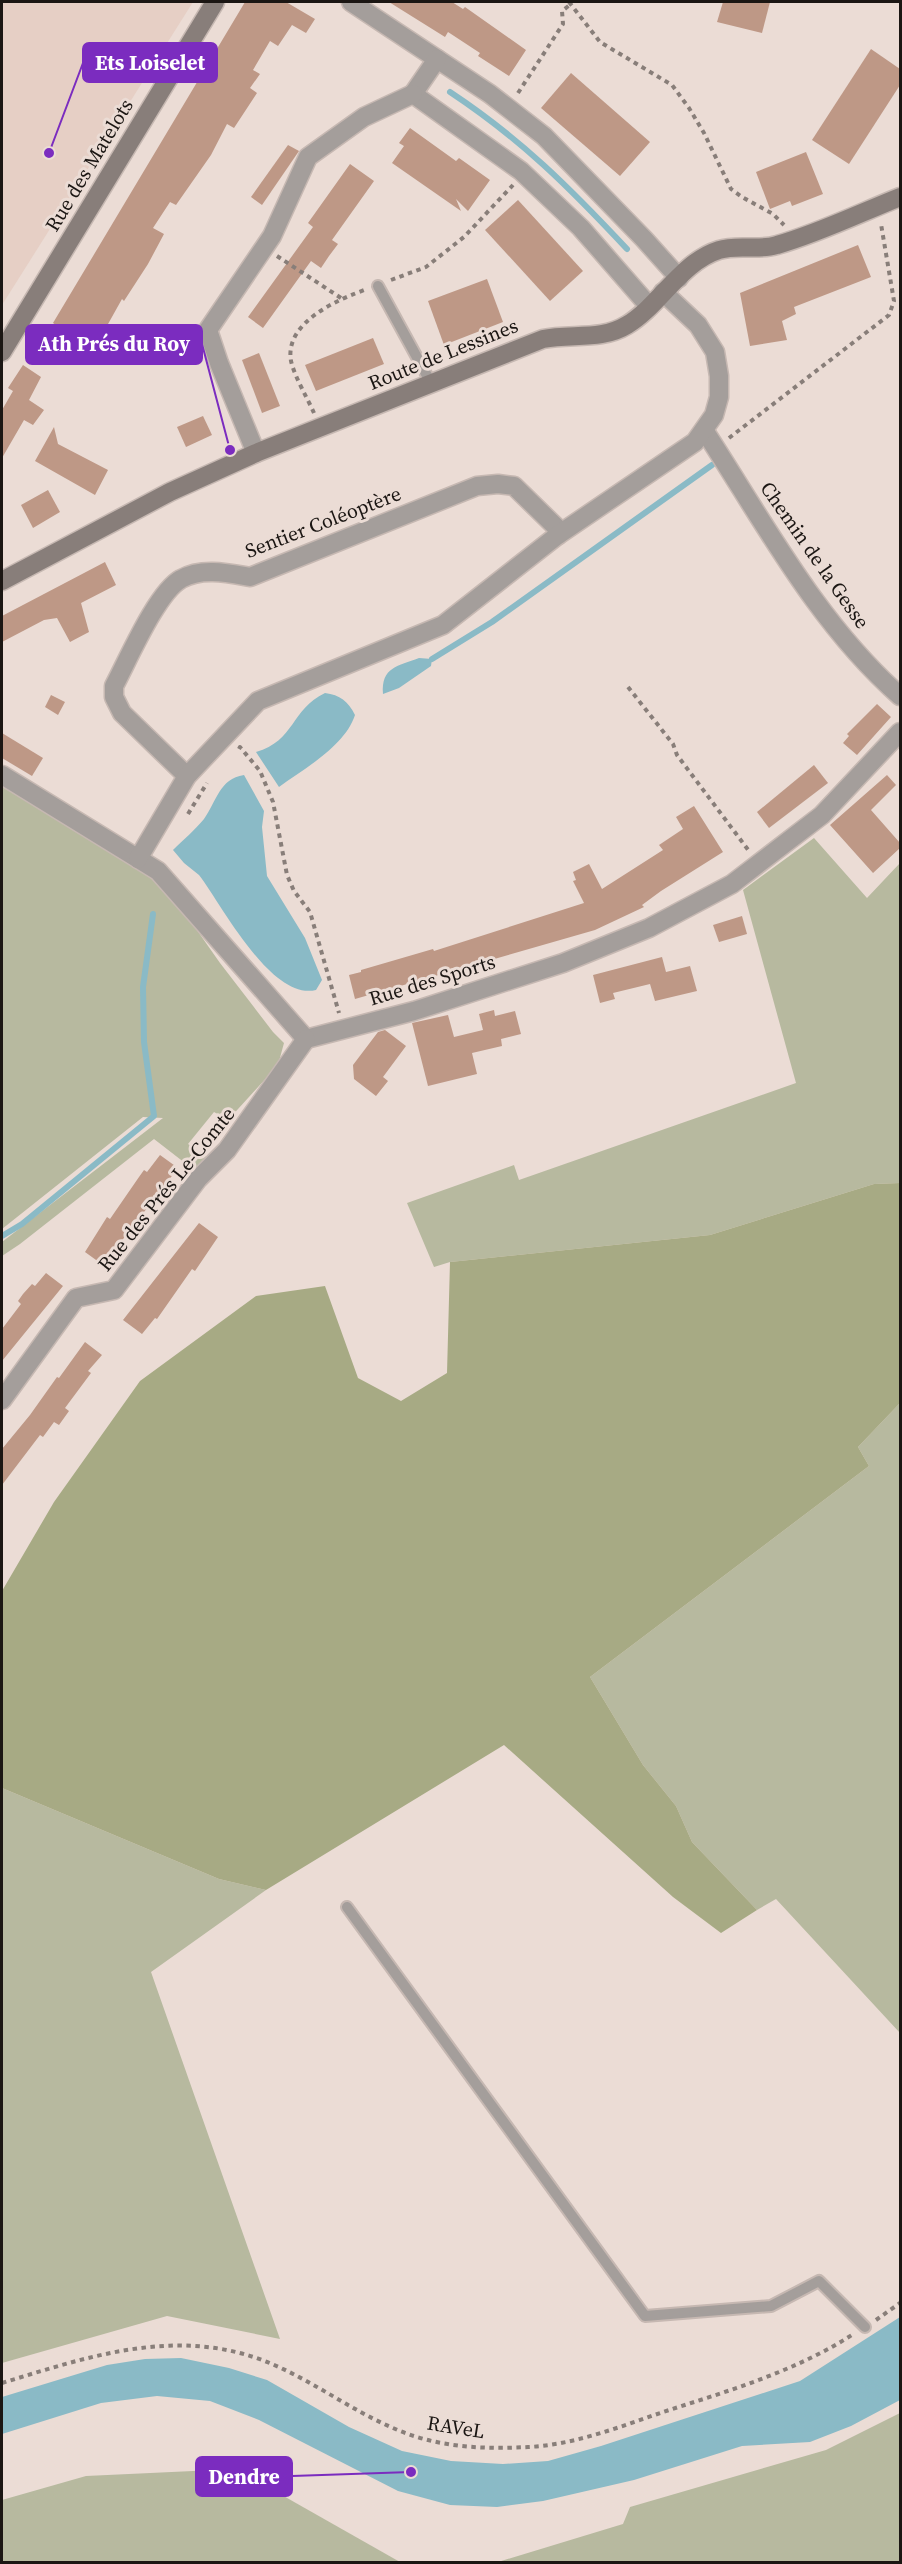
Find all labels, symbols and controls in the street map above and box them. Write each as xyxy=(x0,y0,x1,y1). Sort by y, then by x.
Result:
callout: Ets Loiselet xyxy=(83,43,217,82)
text: Ets Loiselet xyxy=(95,48,205,77)
street label: Rue des Matelots xyxy=(38,93,140,237)
street label: Route de Lessines xyxy=(364,311,522,397)
callout: Ath Prés du Roy xyxy=(26,325,202,364)
text: Ath Prés du Roy xyxy=(38,329,191,358)
street label: Chemin de la Gesse xyxy=(754,476,876,634)
street label: Sentier Coléoptère xyxy=(241,479,405,565)
street label: Rue des Sports xyxy=(365,948,499,1012)
street label: Rue des Prés Le-Comte xyxy=(91,1101,241,1277)
street label: RAVeL xyxy=(425,2409,487,2445)
callout: Dendre xyxy=(196,2457,292,2496)
text: Dendre xyxy=(208,2462,280,2491)

